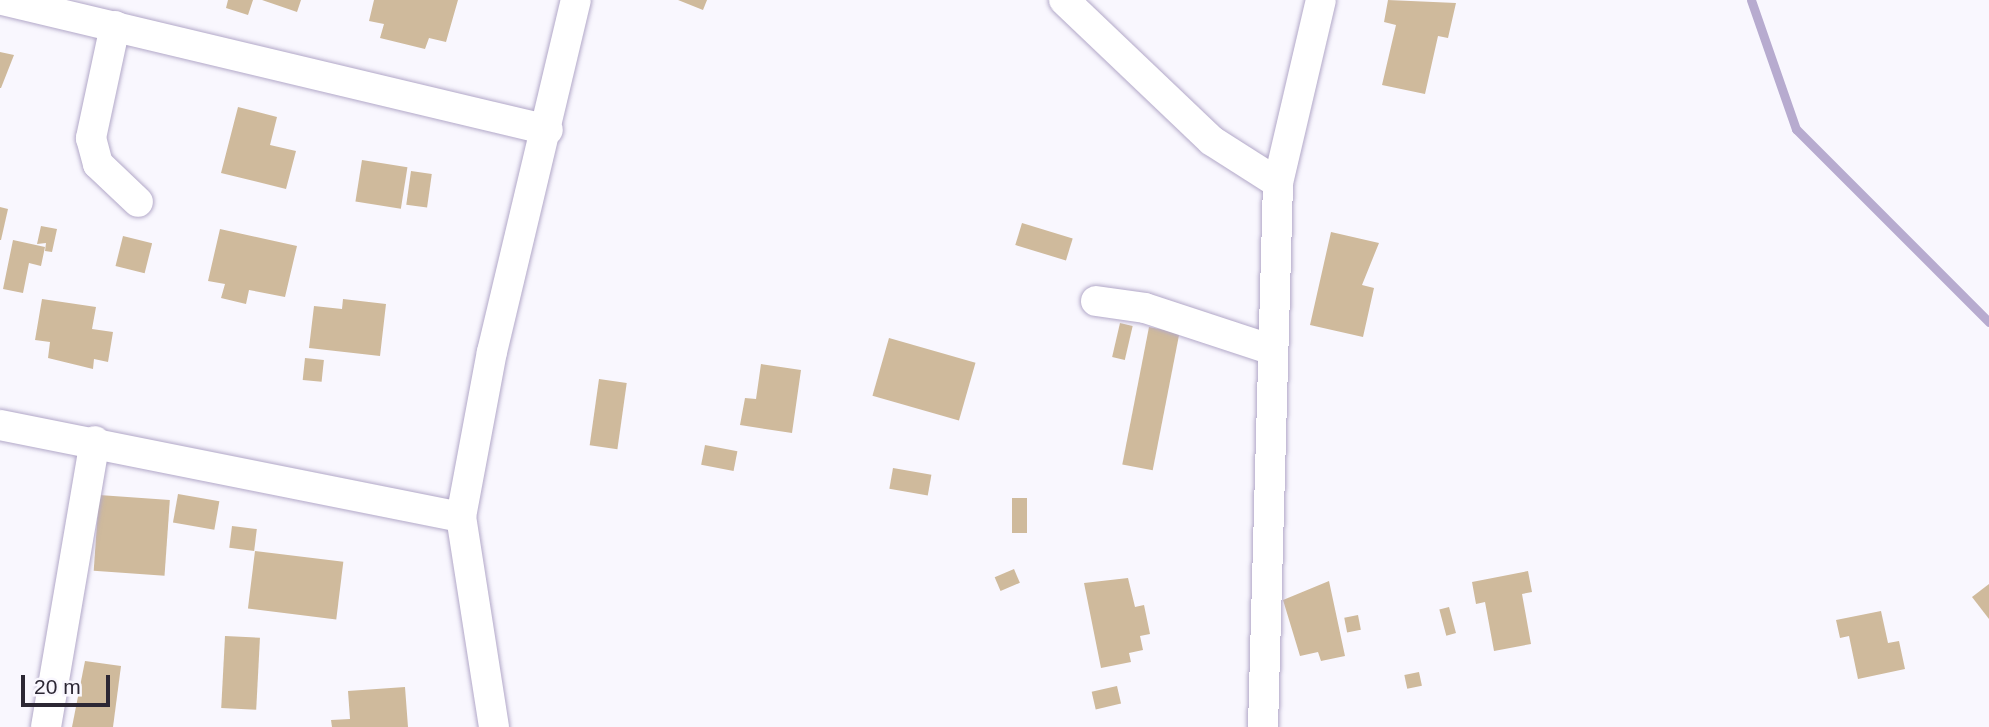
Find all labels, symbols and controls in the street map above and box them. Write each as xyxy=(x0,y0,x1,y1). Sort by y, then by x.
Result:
scale bar xyxy=(24,660,114,704)
text: 20 m xyxy=(34,675,81,698)

